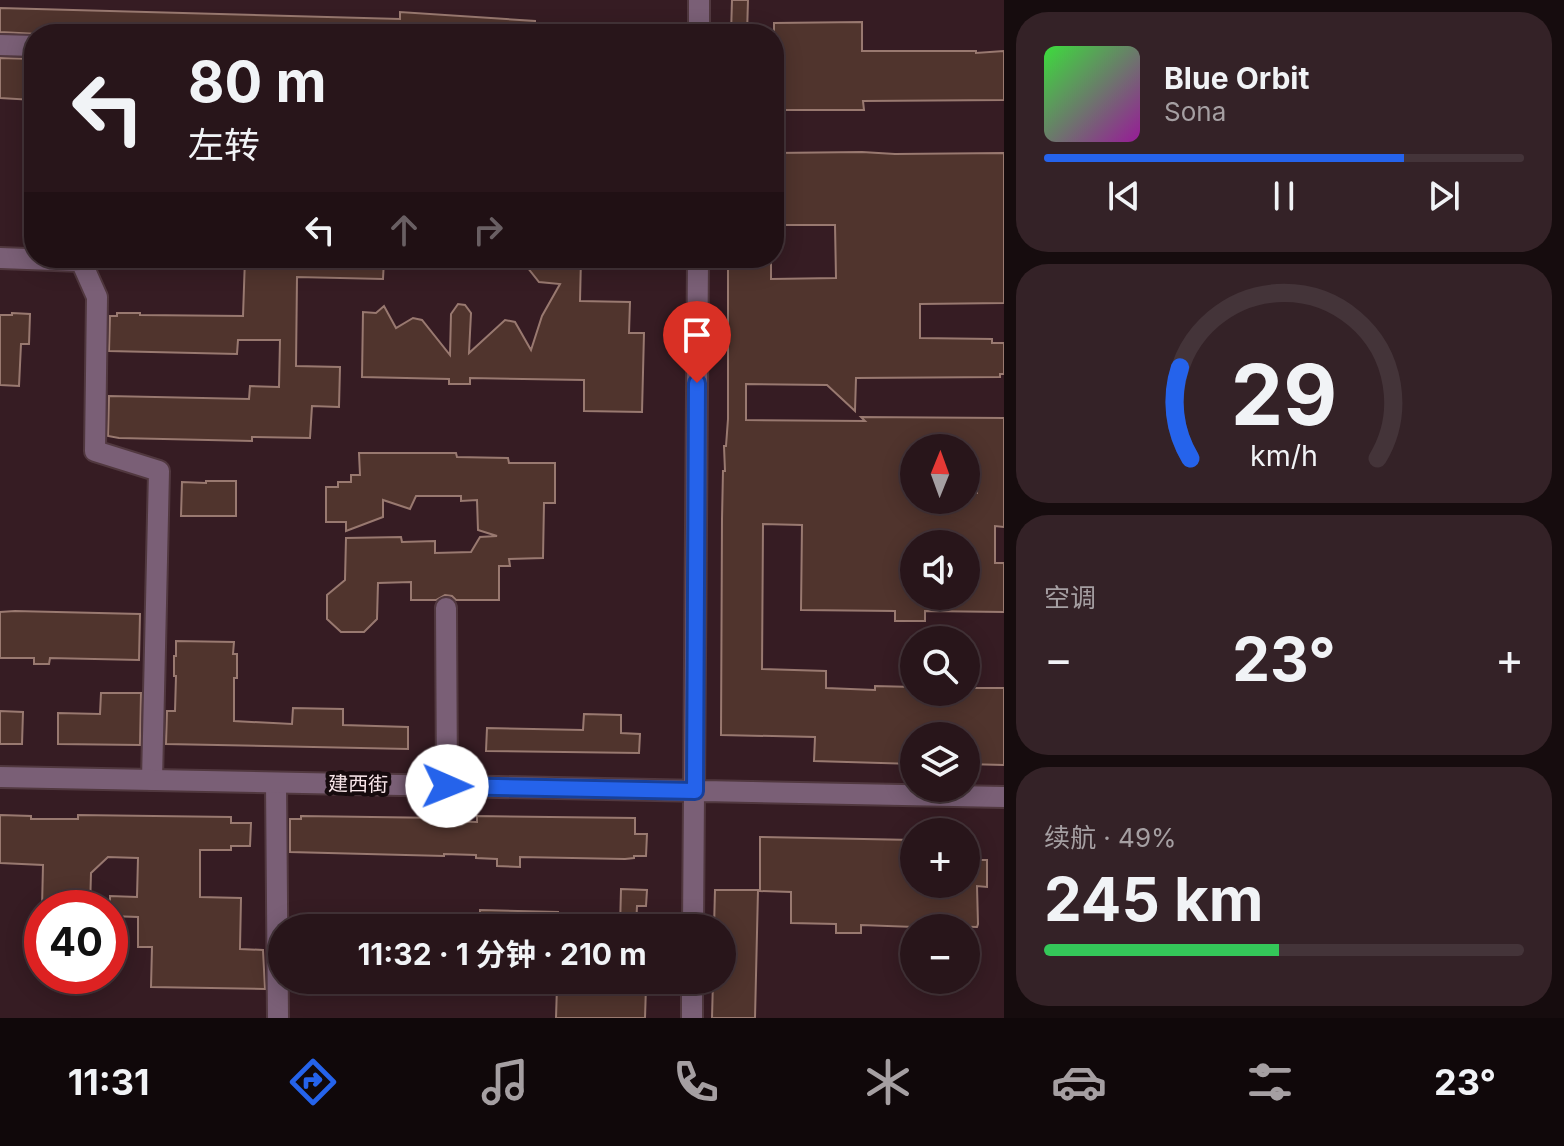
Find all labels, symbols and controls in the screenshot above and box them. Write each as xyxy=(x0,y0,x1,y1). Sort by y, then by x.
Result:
text: 80 m xyxy=(188,48,327,116)
icon: left xyxy=(56,56,160,160)
text: Blue Orbit xyxy=(1164,60,1309,96)
text: Sona xyxy=(1164,96,1226,127)
text: 左转 xyxy=(188,123,260,167)
icon: previous xyxy=(1102,174,1146,218)
icon: pause xyxy=(1262,174,1306,218)
icon: next xyxy=(1422,174,1466,218)
icon: left xyxy=(298,208,342,252)
icon: ahead xyxy=(382,208,426,252)
icon: right xyxy=(466,208,510,252)
pin xyxy=(663,301,731,383)
icon: arrive xyxy=(675,313,719,357)
text: 29 xyxy=(1231,344,1337,445)
north arrow xyxy=(900,434,980,514)
map controls xyxy=(900,434,980,994)
text: km/h xyxy=(1250,438,1318,473)
button: sound xyxy=(900,530,980,610)
text: 空调 xyxy=(1044,582,1096,613)
text: 23° xyxy=(1232,623,1336,695)
button: search xyxy=(900,626,980,706)
text: − xyxy=(1044,632,1073,686)
text: + xyxy=(1495,632,1524,686)
button: layers xyxy=(900,722,980,802)
position arrow xyxy=(405,744,489,828)
street label: 建西街 xyxy=(328,771,388,797)
button: + xyxy=(900,818,980,898)
text: 续航 · 49% xyxy=(1044,822,1177,853)
text: 245 km xyxy=(1044,863,1264,935)
speed limit sign: 40 xyxy=(24,890,128,994)
button: − xyxy=(900,914,980,994)
text: 11:32 · 1 分钟 · 210 m xyxy=(357,936,647,972)
icon: directions xyxy=(285,1054,341,1110)
icon: music xyxy=(477,1054,533,1110)
icon: phone xyxy=(668,1054,724,1110)
icon: climate xyxy=(860,1054,916,1110)
icon: car xyxy=(1051,1054,1107,1110)
icon: filters xyxy=(1242,1054,1298,1110)
text: 11:31 xyxy=(68,1060,150,1104)
text: 23° xyxy=(1434,1060,1496,1104)

